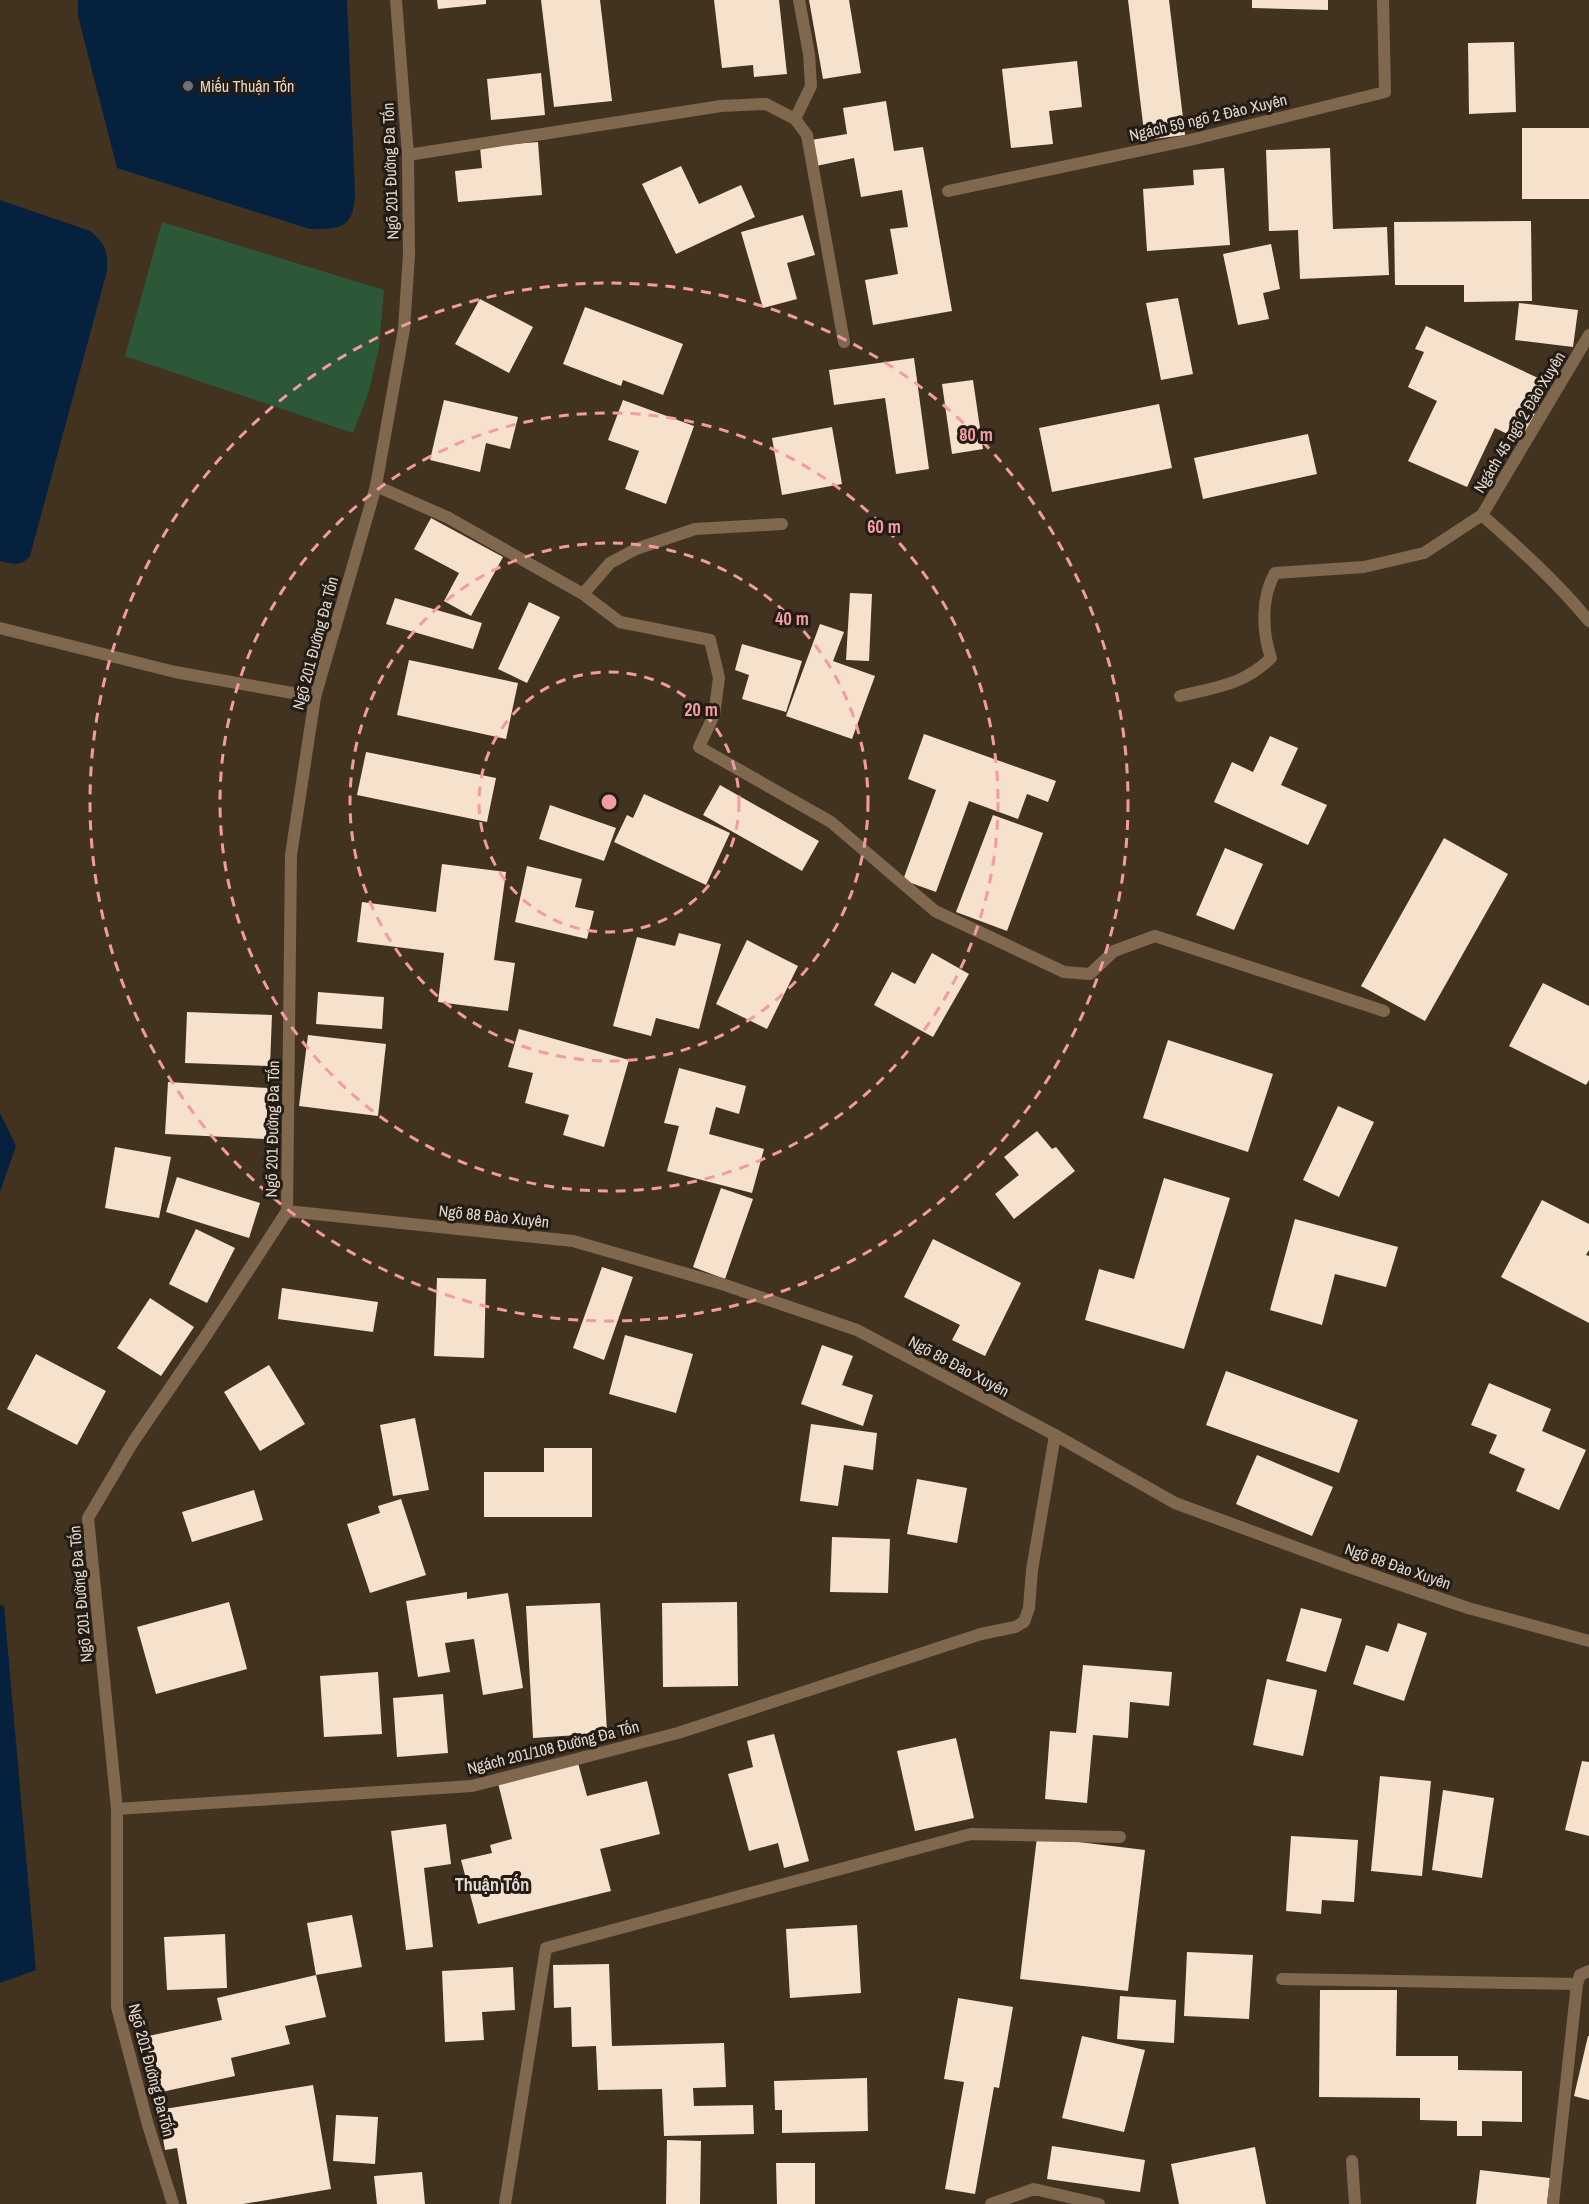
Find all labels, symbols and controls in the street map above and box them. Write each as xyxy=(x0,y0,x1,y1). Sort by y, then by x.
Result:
place label: Miếu Thuận Tốn xyxy=(200,75,294,97)
marker: Miếu Thuận Tốn xyxy=(181,79,195,93)
street label: Ngách 59 ngõ 2 Đào Xuyên xyxy=(1127,88,1289,146)
street label: Ngõ 201 Đường Đa Tốn xyxy=(377,102,403,240)
street label: Ngách 45 ngõ 2 Đào Xuyên xyxy=(1468,347,1570,497)
text: 80 m xyxy=(959,422,993,447)
text: 60 m xyxy=(867,514,901,539)
street label: Ngõ 201 Đường Đa Tốn xyxy=(287,574,343,712)
text: 40 m xyxy=(775,606,809,631)
text: 20 m xyxy=(684,697,718,722)
centre of rings xyxy=(599,792,619,812)
street label: Ngõ 201 Đường Đa Tốn xyxy=(260,1060,284,1198)
street label: Ngõ 88 Đào Xuyên xyxy=(438,1199,550,1233)
street label: Ngõ 88 Đào Xuyên xyxy=(905,1330,1013,1402)
street label: Ngõ 201 Đường Đa Tốn xyxy=(63,1525,97,1663)
street label: Ngõ 88 Đào Xuyên xyxy=(1342,1538,1454,1594)
street label: Ngách 201/108 Đường Đa Tốn xyxy=(465,1715,641,1779)
district label: Thuận Tốn xyxy=(455,1872,529,1897)
street label: Ngõ 201 Đường Đa Tốn xyxy=(124,2001,180,2139)

